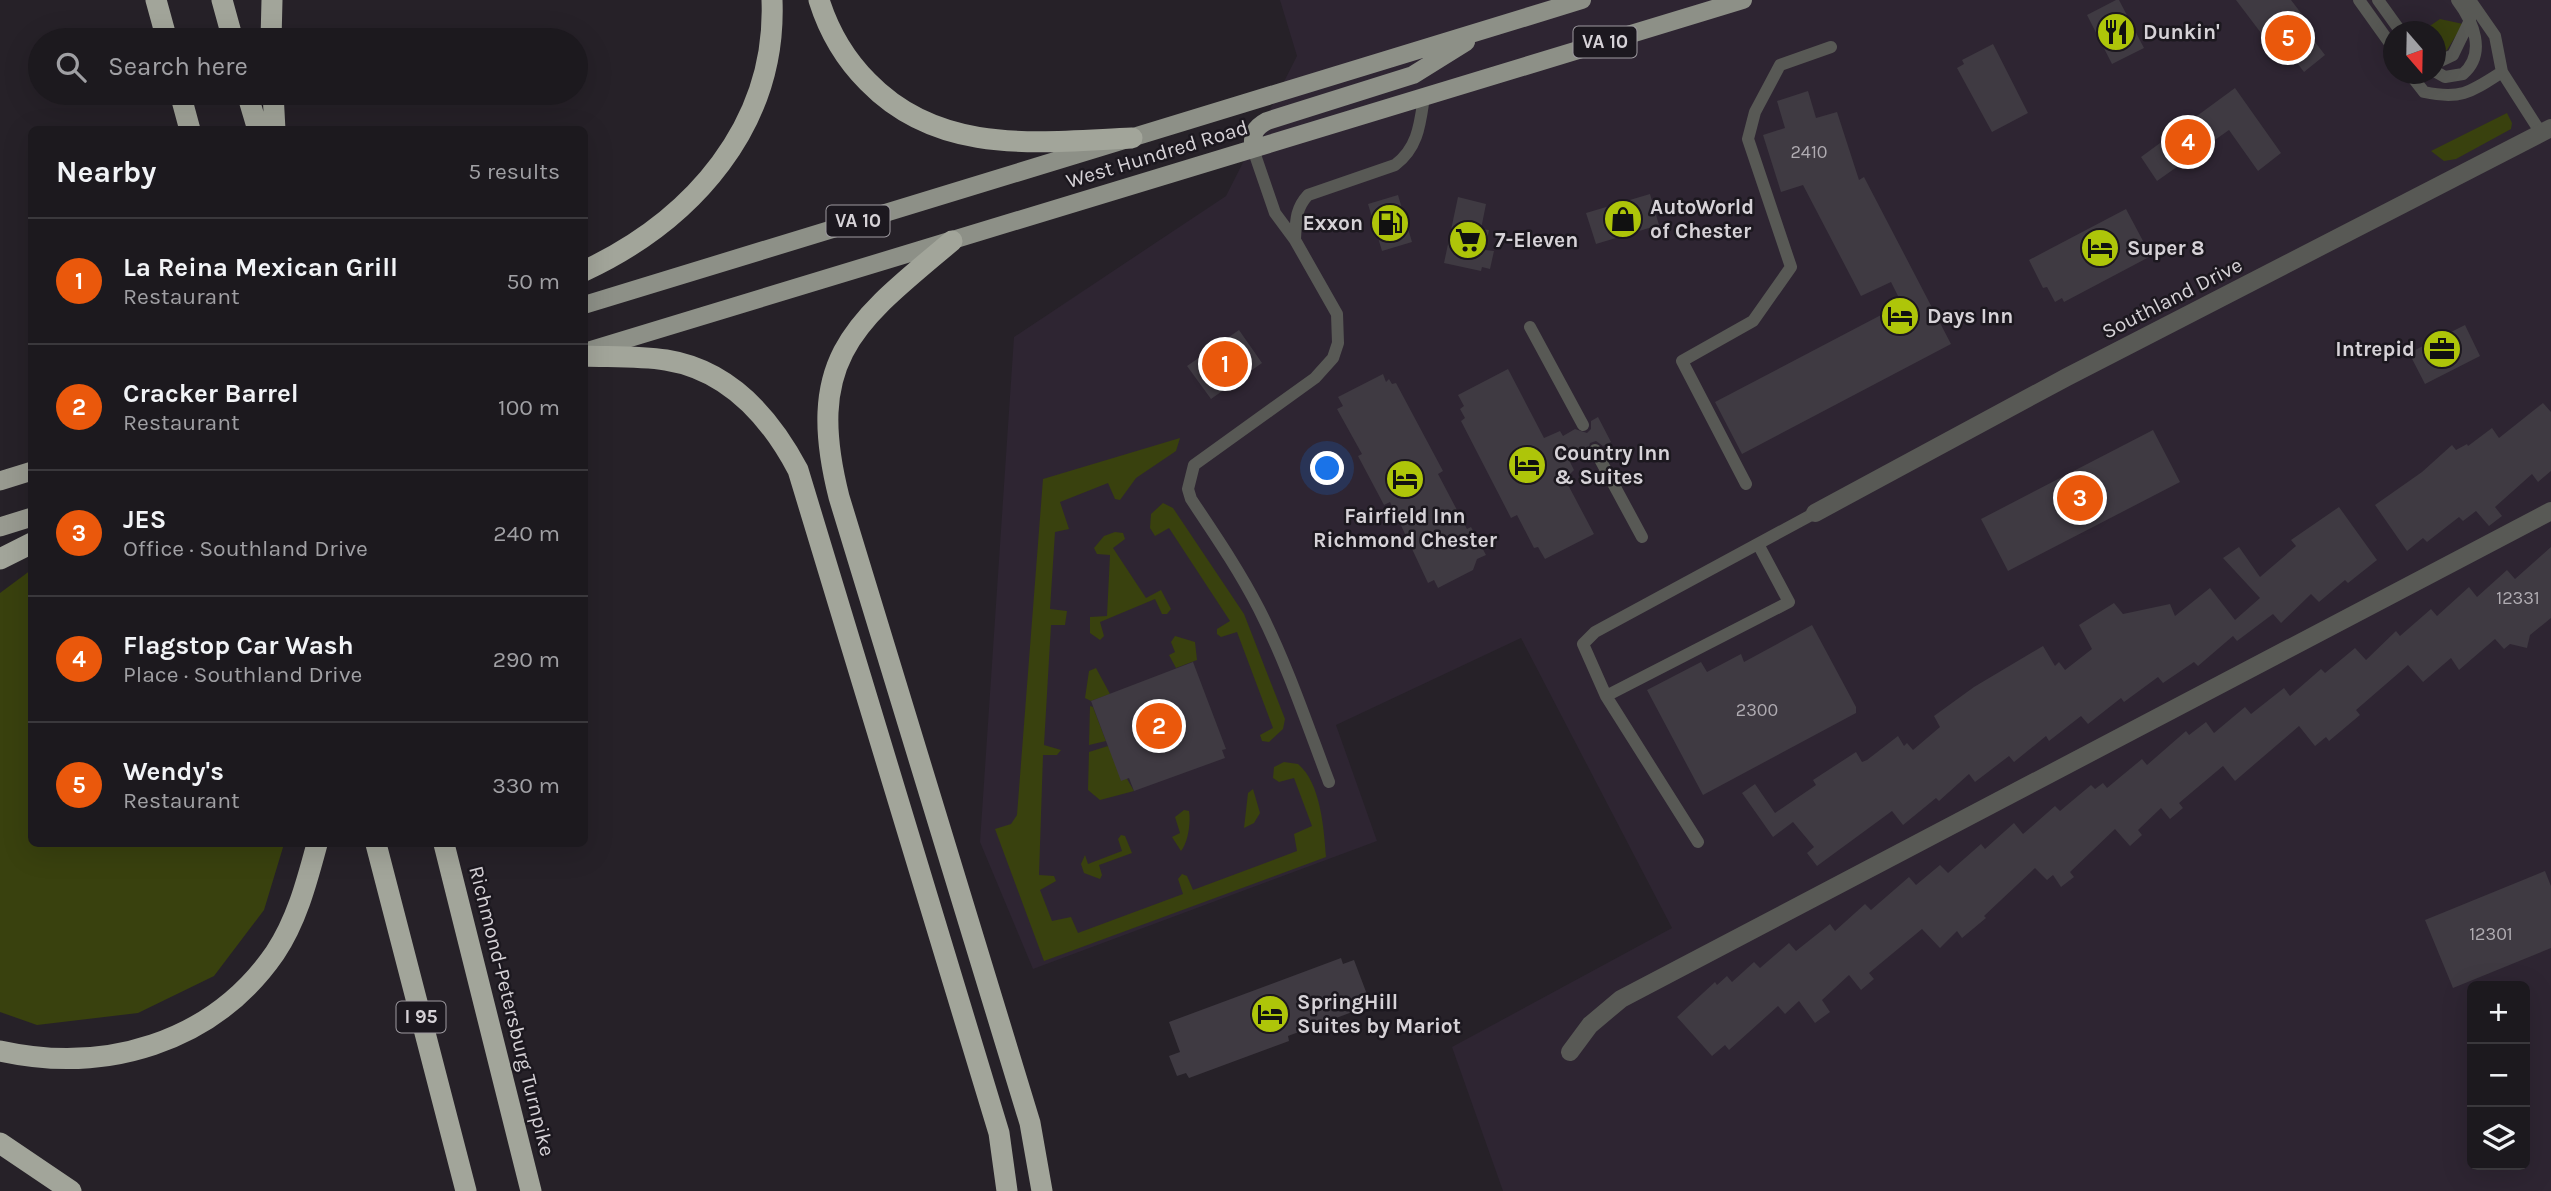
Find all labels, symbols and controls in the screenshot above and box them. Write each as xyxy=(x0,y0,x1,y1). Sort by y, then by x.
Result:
restaurant icon: Dunkin' xyxy=(2095,11,2137,53)
pin: 5 xyxy=(2265,12,2311,64)
place label: Dunkin' xyxy=(2143,20,2220,44)
north arrow xyxy=(2383,21,2446,84)
road number: VA 10 xyxy=(1574,26,1636,58)
search box xyxy=(28,28,588,105)
icon: search xyxy=(52,48,90,86)
text: Search here xyxy=(108,51,248,82)
street label: West Hundred Road xyxy=(1063,115,1251,193)
pin: 4 xyxy=(2165,116,2211,168)
house number: 2410 xyxy=(1790,141,1828,163)
text: Nearby xyxy=(56,154,156,190)
text: 5 results xyxy=(468,158,560,185)
place label: AutoWorld of Chester xyxy=(1650,195,1754,243)
shop icon: AutoWorld of Chester xyxy=(1602,198,1644,240)
fuel station icon: Exxon xyxy=(1369,202,1411,244)
road number: VA 10 xyxy=(826,206,890,236)
place label: Exxon xyxy=(1302,211,1363,235)
supermarket icon: 7-Eleven xyxy=(1447,219,1489,261)
hotel icon: Super 8 xyxy=(2079,227,2121,269)
place label: 7-Eleven xyxy=(1495,228,1578,252)
place label: Super 8 xyxy=(2127,236,2205,260)
text: La Reina Mexican Grill xyxy=(123,252,398,283)
street label: Southland Drive xyxy=(2098,252,2246,344)
text: 1 xyxy=(75,268,83,295)
text: 50 m xyxy=(506,268,560,295)
text: Restaurant xyxy=(123,283,240,310)
hotel icon: Days Inn xyxy=(1879,295,1921,337)
place label: Days Inn xyxy=(1927,304,2013,328)
office icon: Intrepid xyxy=(2421,328,2463,370)
place label: Intrepid xyxy=(2335,337,2415,361)
pin: 1 xyxy=(1202,338,1248,390)
text: Cracker Barrel xyxy=(123,378,299,409)
text: 2 xyxy=(72,394,86,421)
text: 100 m xyxy=(498,394,560,421)
text: Restaurant xyxy=(123,409,240,436)
place label: Country Inn & Suites xyxy=(1554,441,1670,489)
hotel icon: Country Inn & Suites xyxy=(1506,444,1548,486)
your location xyxy=(1310,451,1344,485)
hotel icon: Fairfield Inn Richmond Chester xyxy=(1384,458,1426,500)
pin: 3 xyxy=(2057,472,2103,524)
text: JES xyxy=(123,504,166,535)
place label: Fairfield Inn Richmond Chester xyxy=(1313,504,1498,552)
text: 3 xyxy=(72,520,86,547)
text: 240 m xyxy=(493,520,560,547)
text: Office · Southland Drive xyxy=(123,535,368,562)
house number: 12331 xyxy=(2496,587,2540,609)
text: Flagstop Car Wash xyxy=(123,630,354,661)
text: 4 xyxy=(72,646,86,673)
text: 290 m xyxy=(493,646,560,673)
text: Place · Southland Drive xyxy=(123,661,362,688)
house number: 2300 xyxy=(1736,699,1778,721)
pin: 2 xyxy=(1136,700,1182,752)
text: Wendy's xyxy=(123,756,224,787)
text: 5 xyxy=(72,772,86,799)
text: 330 m xyxy=(492,772,560,799)
text: Restaurant xyxy=(123,787,240,814)
street label: Richmond-Petersburg Turnpike xyxy=(464,863,560,1159)
house number: 12301 xyxy=(2469,923,2513,945)
map controls xyxy=(2467,981,2530,1170)
button: + xyxy=(2467,981,2530,1044)
place label: SpringHill Suites by Mariot xyxy=(1297,990,1461,1038)
hotel icon: SpringHill Suites by Mariot xyxy=(1249,993,1291,1035)
road number: I 95 xyxy=(396,1001,446,1032)
button: − xyxy=(2467,1044,2530,1107)
button: layers xyxy=(2467,1107,2530,1170)

